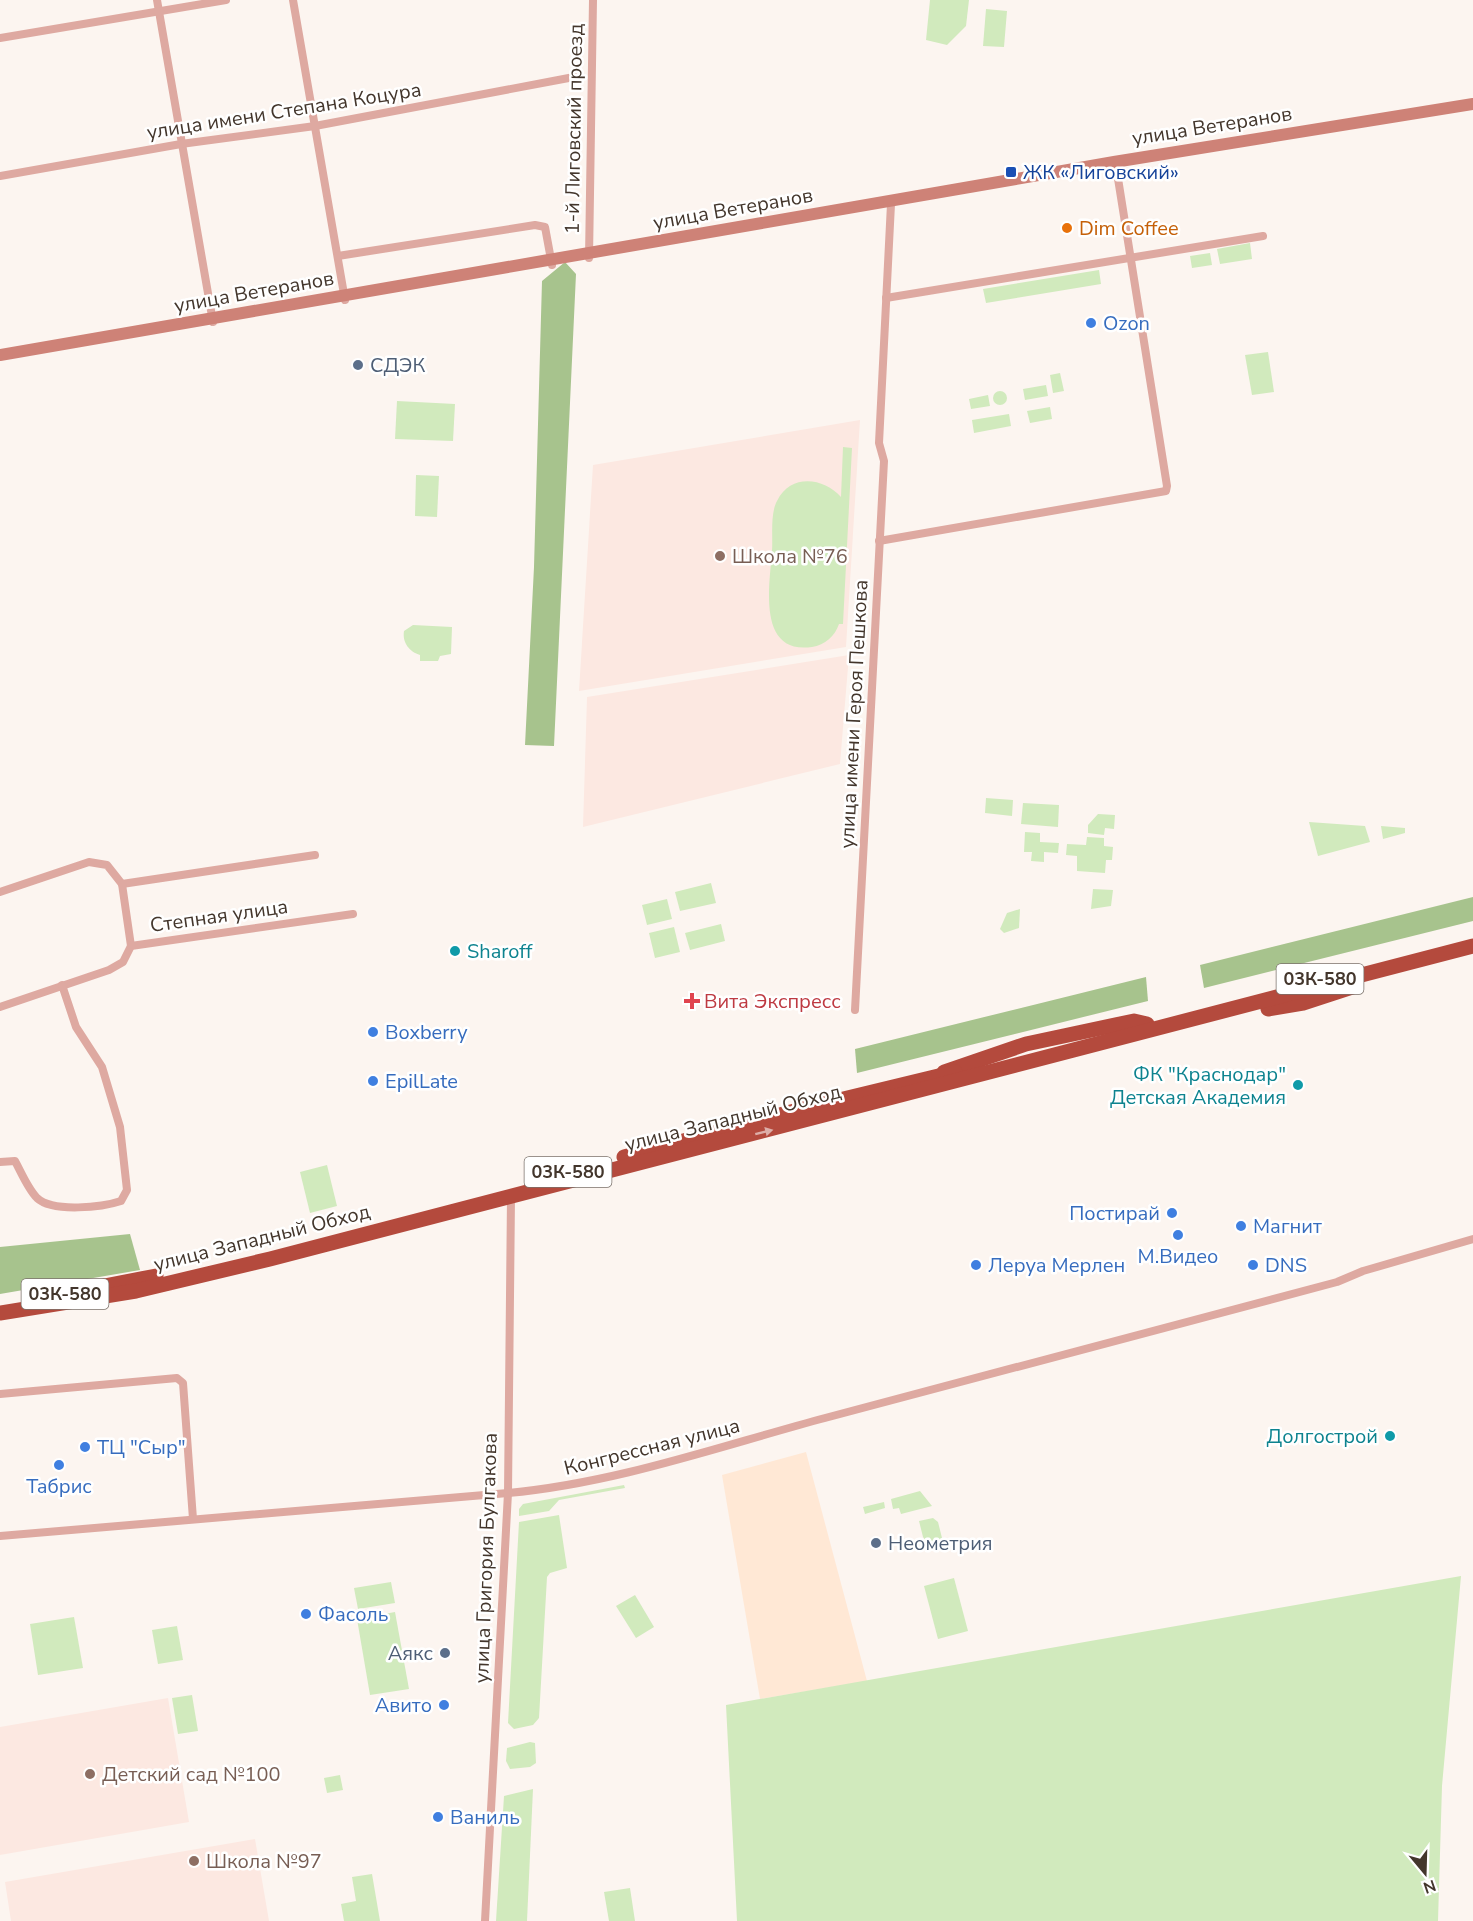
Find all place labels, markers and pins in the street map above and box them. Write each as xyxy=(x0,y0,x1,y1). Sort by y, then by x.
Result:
place label: ЖК «Лиговский» xyxy=(1023,159,1179,186)
marker: ЖК «Лиговский» xyxy=(1004,165,1018,179)
place label: Dim Coffee xyxy=(1079,215,1179,242)
marker: Dim Coffee xyxy=(1060,221,1074,235)
place label: Ozon xyxy=(1103,310,1150,337)
marker: Ozon xyxy=(1084,316,1098,330)
place label: СДЭК xyxy=(370,352,425,379)
marker: СДЭК xyxy=(351,358,365,372)
place label: Школа №76 xyxy=(732,543,848,570)
marker: Школа №76 xyxy=(713,549,727,563)
place label: Sharoff xyxy=(467,938,533,965)
marker: Sharoff xyxy=(448,944,462,958)
place label: Вита Экспресс xyxy=(704,988,841,1015)
marker: Вита Экспресс xyxy=(685,994,699,1008)
place label: Boxberry xyxy=(385,1019,468,1046)
marker: Boxberry xyxy=(366,1025,380,1039)
place label: ФК "Краснодар" Детская Академия xyxy=(1110,1061,1286,1111)
place label: EpilLate xyxy=(385,1068,458,1095)
marker: EpilLate xyxy=(366,1074,380,1088)
marker: ФК "Краснодар" Детская Академия xyxy=(1291,1078,1305,1092)
place label: Постирай xyxy=(1069,1200,1160,1227)
marker: Постирай xyxy=(1165,1206,1179,1220)
place label: Магнит xyxy=(1253,1213,1322,1240)
marker: Магнит xyxy=(1234,1219,1248,1233)
marker: М.Видео xyxy=(1171,1228,1185,1242)
place label: М.Видео xyxy=(1138,1243,1218,1270)
place label: Леруа Мерлен xyxy=(988,1252,1125,1279)
place label: DNS xyxy=(1265,1252,1307,1279)
marker: Леруа Мерлен xyxy=(969,1258,983,1272)
marker: DNS xyxy=(1246,1258,1260,1272)
place label: Долгострой xyxy=(1267,1423,1378,1450)
marker: Долгострой xyxy=(1383,1429,1397,1443)
place label: ТЦ "Сыр" xyxy=(97,1434,186,1461)
marker: ТЦ "Сыр" xyxy=(78,1440,92,1454)
marker: Табрис xyxy=(52,1458,66,1472)
place label: Табрис xyxy=(26,1473,92,1500)
place label: Неометрия xyxy=(888,1530,993,1557)
marker: Неометрия xyxy=(869,1536,883,1550)
place label: Фасоль xyxy=(318,1601,388,1628)
marker: Фасоль xyxy=(299,1607,313,1621)
place label: Аякс xyxy=(388,1640,433,1667)
marker: Аякс xyxy=(438,1646,452,1660)
place label: Авито xyxy=(375,1692,432,1719)
marker: Авито xyxy=(437,1698,451,1712)
place label: Детский сад №100 xyxy=(102,1761,281,1788)
marker: Детский сад №100 xyxy=(83,1767,97,1781)
place label: Ваниль xyxy=(450,1804,520,1831)
marker: Ваниль xyxy=(431,1810,445,1824)
place label: Школа №97 xyxy=(206,1848,322,1875)
marker: Школа №97 xyxy=(187,1854,201,1868)

